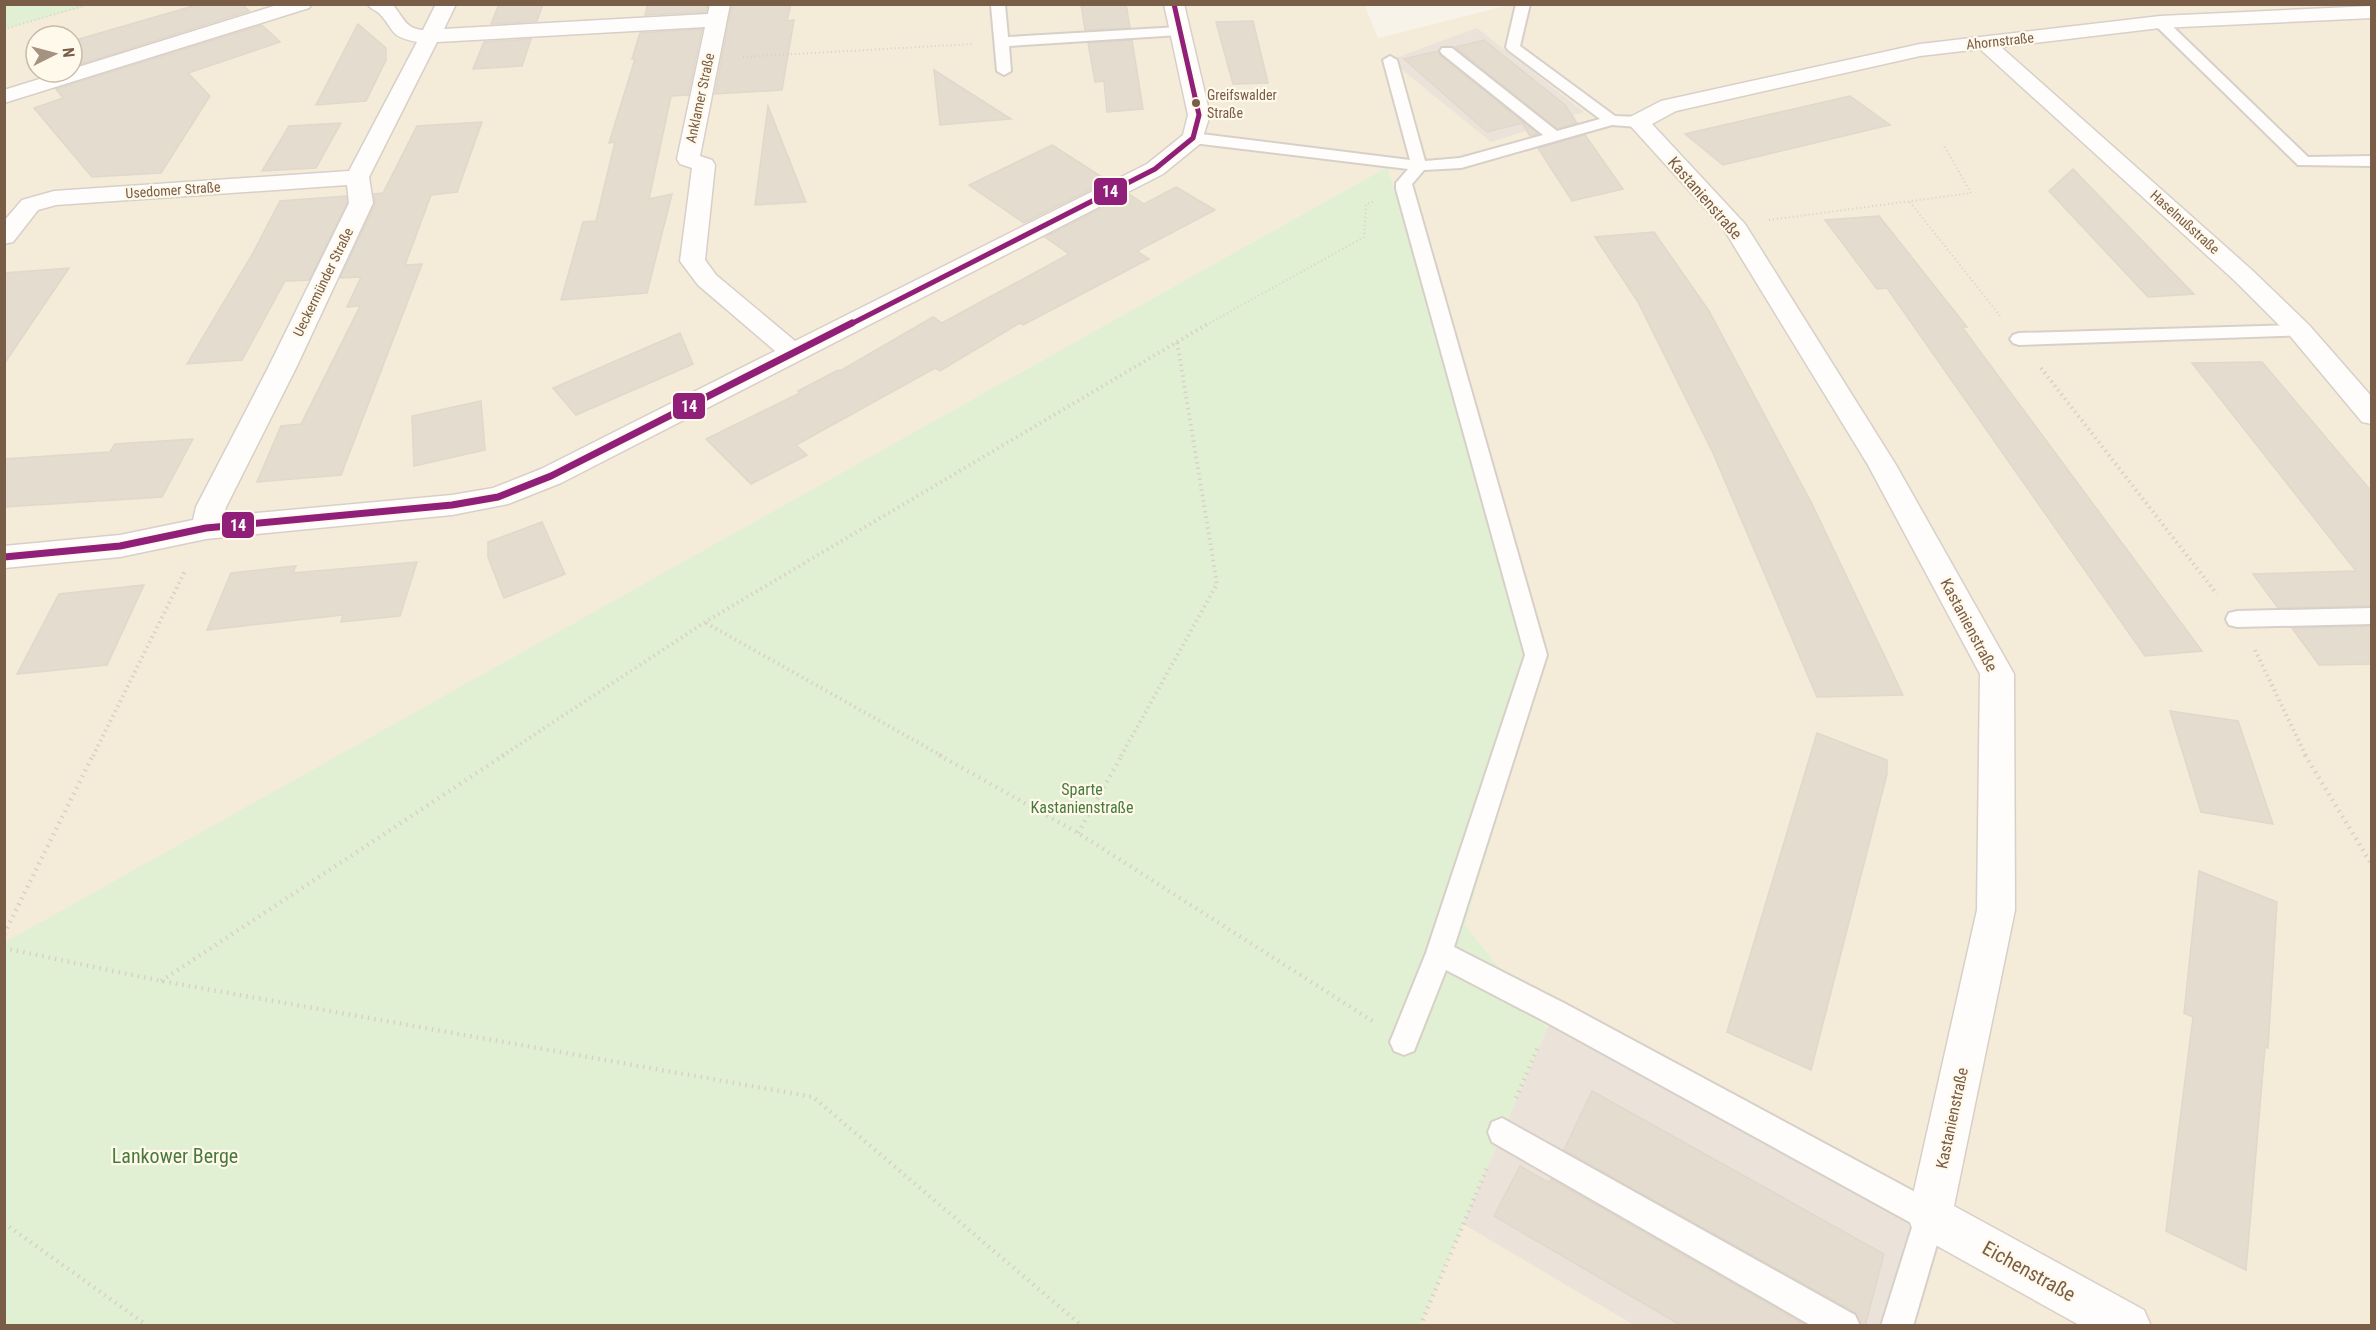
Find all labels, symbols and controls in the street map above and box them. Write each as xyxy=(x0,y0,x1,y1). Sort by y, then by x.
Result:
north arrow xyxy=(24,24,84,84)
street label: Ahornstraße xyxy=(1965,29,2035,53)
text: N xyxy=(58,47,78,58)
street label: Anklamer Straße xyxy=(683,51,717,144)
place label: Greifswalder Straße xyxy=(1207,87,1277,121)
marker: Greifswalder Straße xyxy=(1190,97,1202,109)
street label: Kastanienstraße xyxy=(1664,153,1746,243)
line badge: 14 xyxy=(1093,177,1128,206)
street label: Usedomer Straße xyxy=(125,179,222,201)
text: 14 xyxy=(1102,182,1118,201)
street label: Haselnußstraße xyxy=(2147,187,2223,258)
street label: Ueckermünder Straße xyxy=(290,225,356,339)
line badge: 14 xyxy=(672,392,706,420)
text: 14 xyxy=(681,397,697,416)
line badge: 14 xyxy=(221,511,255,539)
text: 14 xyxy=(230,516,246,535)
street label: Kastanienstraße xyxy=(1936,575,2002,675)
park label: Sparte Kastanienstraße xyxy=(1031,780,1133,817)
street label: Kastanienstraße xyxy=(1932,1066,1972,1170)
park label: Lankower Berge xyxy=(112,1144,238,1168)
street label: Eichenstraße xyxy=(1978,1236,2080,1306)

